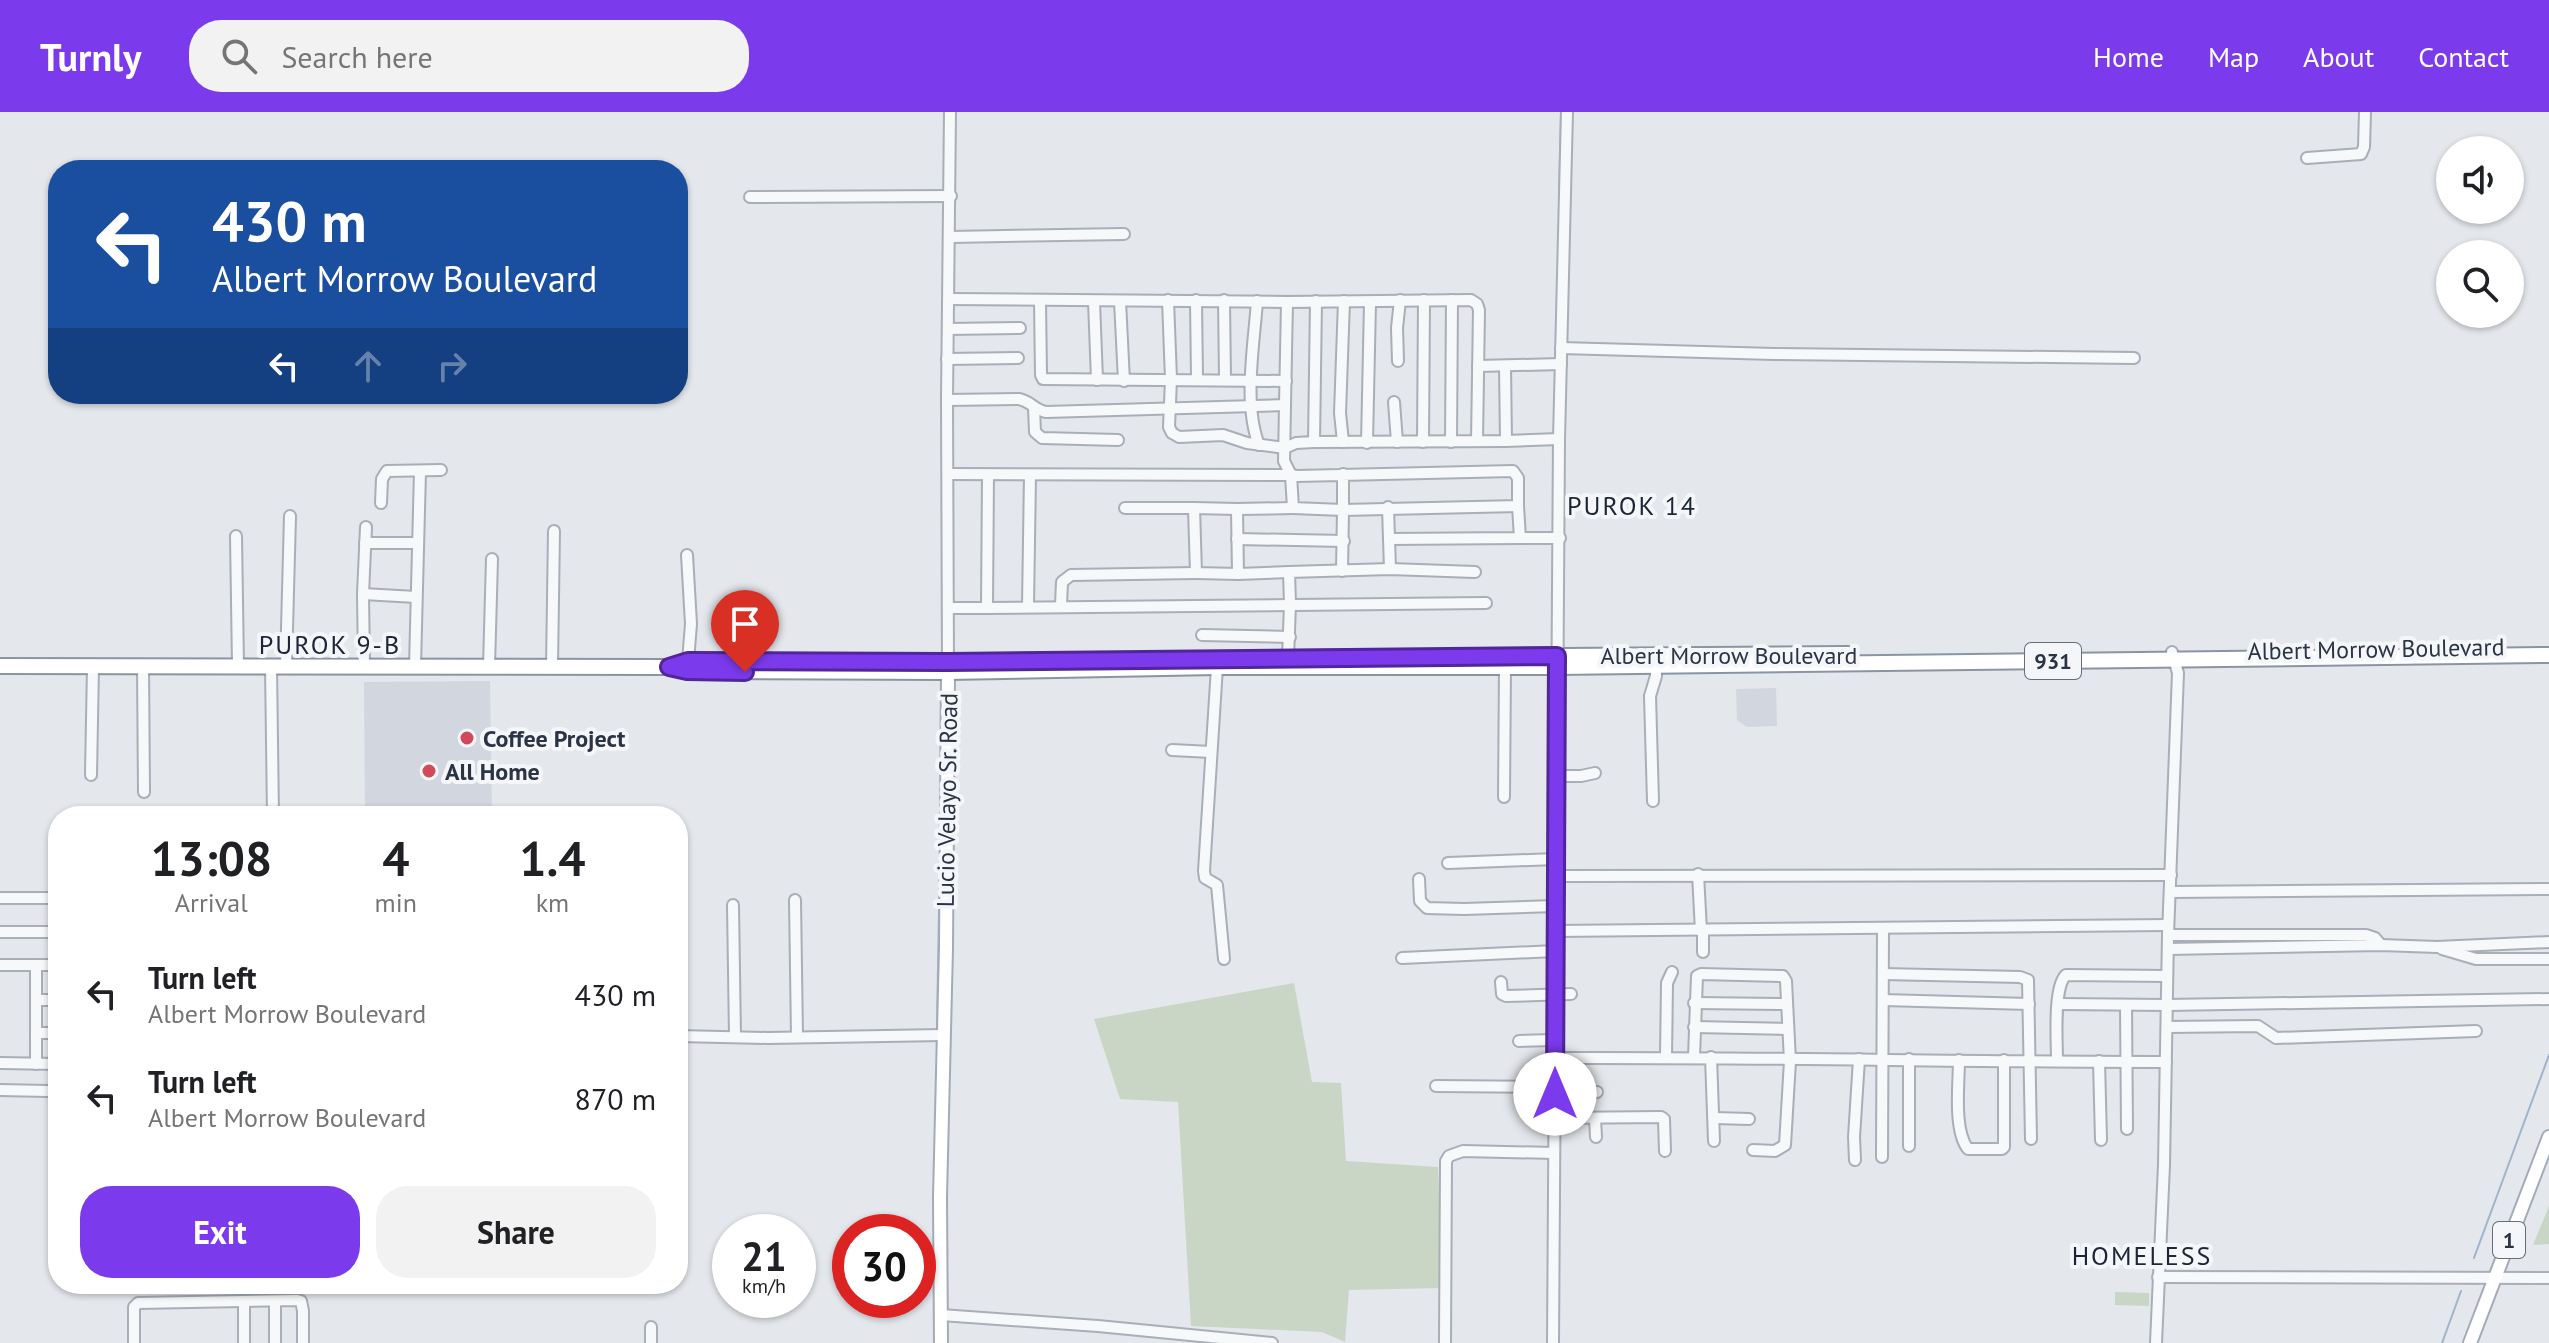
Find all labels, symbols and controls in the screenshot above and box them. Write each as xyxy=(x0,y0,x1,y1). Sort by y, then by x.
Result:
search box xyxy=(189,20,749,92)
text: Turnly xyxy=(40,32,141,81)
icon: search xyxy=(217,34,261,78)
text: Search here xyxy=(281,37,433,76)
text: Home xyxy=(2093,38,2164,75)
text: Map xyxy=(2208,38,2259,75)
text: About xyxy=(2303,38,2374,75)
text: Contact xyxy=(2418,38,2509,75)
map controls xyxy=(2436,136,2524,328)
button: sound xyxy=(2436,136,2524,224)
text: 430 m xyxy=(212,185,367,257)
icon: left xyxy=(80,192,184,296)
button: search xyxy=(2436,240,2524,328)
text: Albert Morrow Boulevard xyxy=(212,255,597,302)
icon: left xyxy=(262,344,306,388)
icon: ahead xyxy=(346,344,390,388)
icon: right xyxy=(430,344,474,388)
district label: PUROK 14 xyxy=(1567,489,1697,522)
pin xyxy=(711,590,779,672)
icon: arrive xyxy=(723,602,767,646)
district label: PUROK 9-B xyxy=(259,628,401,661)
street label: Albert Morrow Boulevard xyxy=(2247,631,2505,667)
street label: Albert Morrow Boulevard xyxy=(1601,640,1857,671)
road number: 931 xyxy=(2025,643,2081,679)
street label: Lucio Velayo Sr. Road xyxy=(930,693,964,907)
place label: Coffee Project xyxy=(483,723,626,754)
marker: Coffee Project xyxy=(458,729,476,747)
place label: All Home xyxy=(445,756,540,787)
marker: All Home xyxy=(420,762,438,780)
text: 13:08 xyxy=(150,827,272,889)
text: 4 xyxy=(382,827,409,889)
text: 1.4 xyxy=(519,827,586,889)
text: Arrival xyxy=(175,886,248,919)
text: min xyxy=(375,886,417,919)
text: km xyxy=(536,886,569,919)
text: Turn left xyxy=(148,958,256,997)
icon: left xyxy=(80,972,124,1016)
text: 430 m xyxy=(575,975,656,1014)
text: Albert Morrow Boulevard xyxy=(148,997,426,1030)
position arrow xyxy=(1513,1052,1597,1136)
text: Turn left xyxy=(148,1062,256,1101)
icon: left xyxy=(80,1076,124,1120)
text: 870 m xyxy=(575,1079,656,1118)
text: Albert Morrow Boulevard xyxy=(148,1101,426,1134)
button: Exit xyxy=(80,1186,360,1278)
button: Share xyxy=(376,1186,656,1278)
speed limit sign: 30 xyxy=(832,1214,936,1318)
road number: 1 xyxy=(2493,1222,2525,1258)
text: 21 xyxy=(741,1230,787,1282)
district label: HOMELESS xyxy=(2072,1239,2212,1272)
text: km/h xyxy=(742,1273,786,1299)

